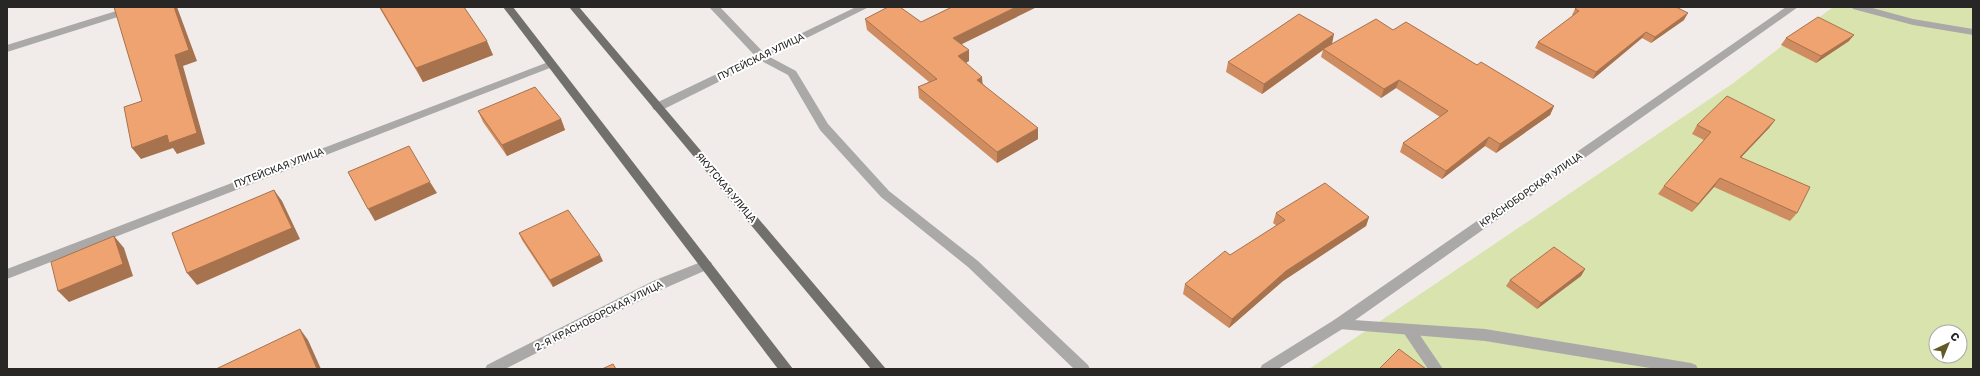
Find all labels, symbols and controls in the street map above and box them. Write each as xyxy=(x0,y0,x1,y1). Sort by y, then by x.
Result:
street label: ПУТЕЙСКАЯ УЛИЦА xyxy=(716,31,807,83)
street label: ПУТЕЙСКАЯ УЛИЦА xyxy=(232,145,326,191)
street label: КРАСНОБОРСКАЯ УЛИЦА xyxy=(1477,150,1585,230)
street label: ЯКУТСКАЯ УЛИЦА xyxy=(693,151,759,226)
street label: 2-Я КРАСНОБОРСКАЯ УЛИЦА xyxy=(533,278,665,354)
north arrow xyxy=(1928,324,1968,364)
text: С xyxy=(1947,330,1962,345)

